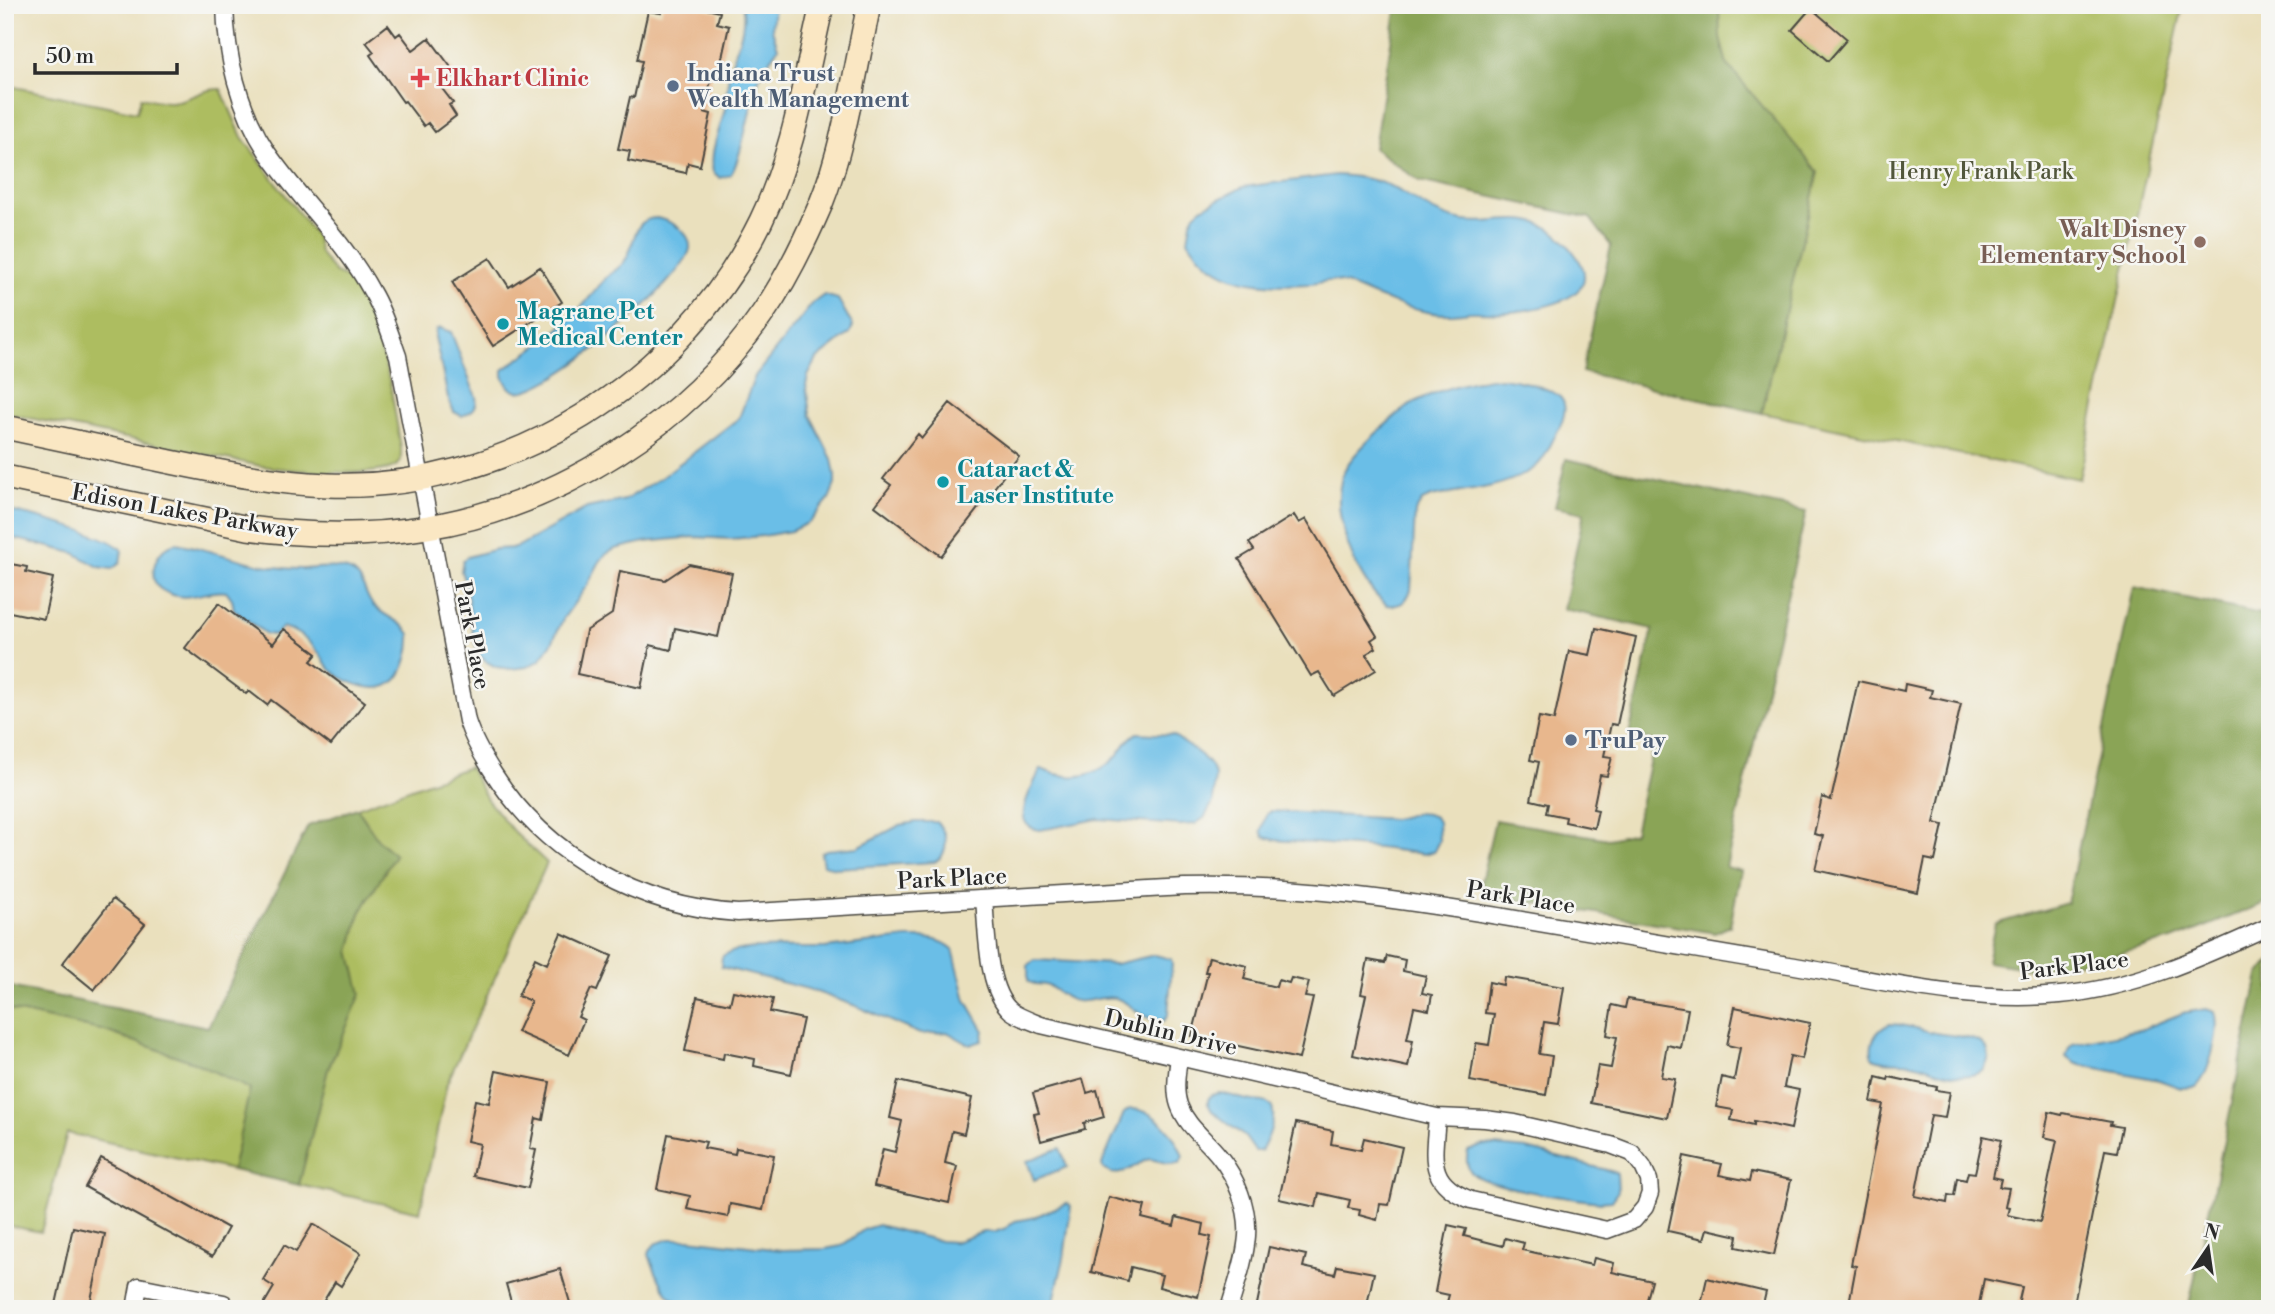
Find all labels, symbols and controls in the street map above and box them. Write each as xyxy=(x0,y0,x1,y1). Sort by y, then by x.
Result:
scale bar xyxy=(35,32,177,76)
text: 50 m xyxy=(46,44,94,70)
place label: Indiana Trust Wealth Management xyxy=(686,60,910,114)
place label: Elkhart Clinic xyxy=(436,65,589,93)
marker: Elkhart Clinic xyxy=(410,68,430,88)
marker: Indiana Trust Wealth Management xyxy=(665,78,681,94)
park label: Henry Frank Park xyxy=(1888,158,2075,186)
place label: Walt Disney Elementary School xyxy=(1980,216,2186,270)
marker: Walt Disney Elementary School xyxy=(2192,234,2208,250)
place label: Magrane Pet Medical Center xyxy=(517,298,683,352)
marker: Magrane Pet Medical Center xyxy=(495,316,511,332)
place label: Cataract & Laser Institute xyxy=(957,456,1114,510)
marker: Cataract & Laser Institute xyxy=(935,474,951,490)
street label: Edison Lakes Parkway xyxy=(69,478,301,546)
street label: Park Place xyxy=(448,579,496,692)
place label: TruPay xyxy=(1585,727,1666,755)
marker: TruPay xyxy=(1563,732,1579,748)
street label: Park Place xyxy=(896,862,1008,896)
street label: Park Place xyxy=(1464,876,1577,920)
street label: Park Place xyxy=(2018,945,2130,987)
street label: Dublin Drive xyxy=(1102,1004,1240,1062)
north arrow xyxy=(2174,1212,2244,1282)
text: N xyxy=(2202,1219,2222,1246)

